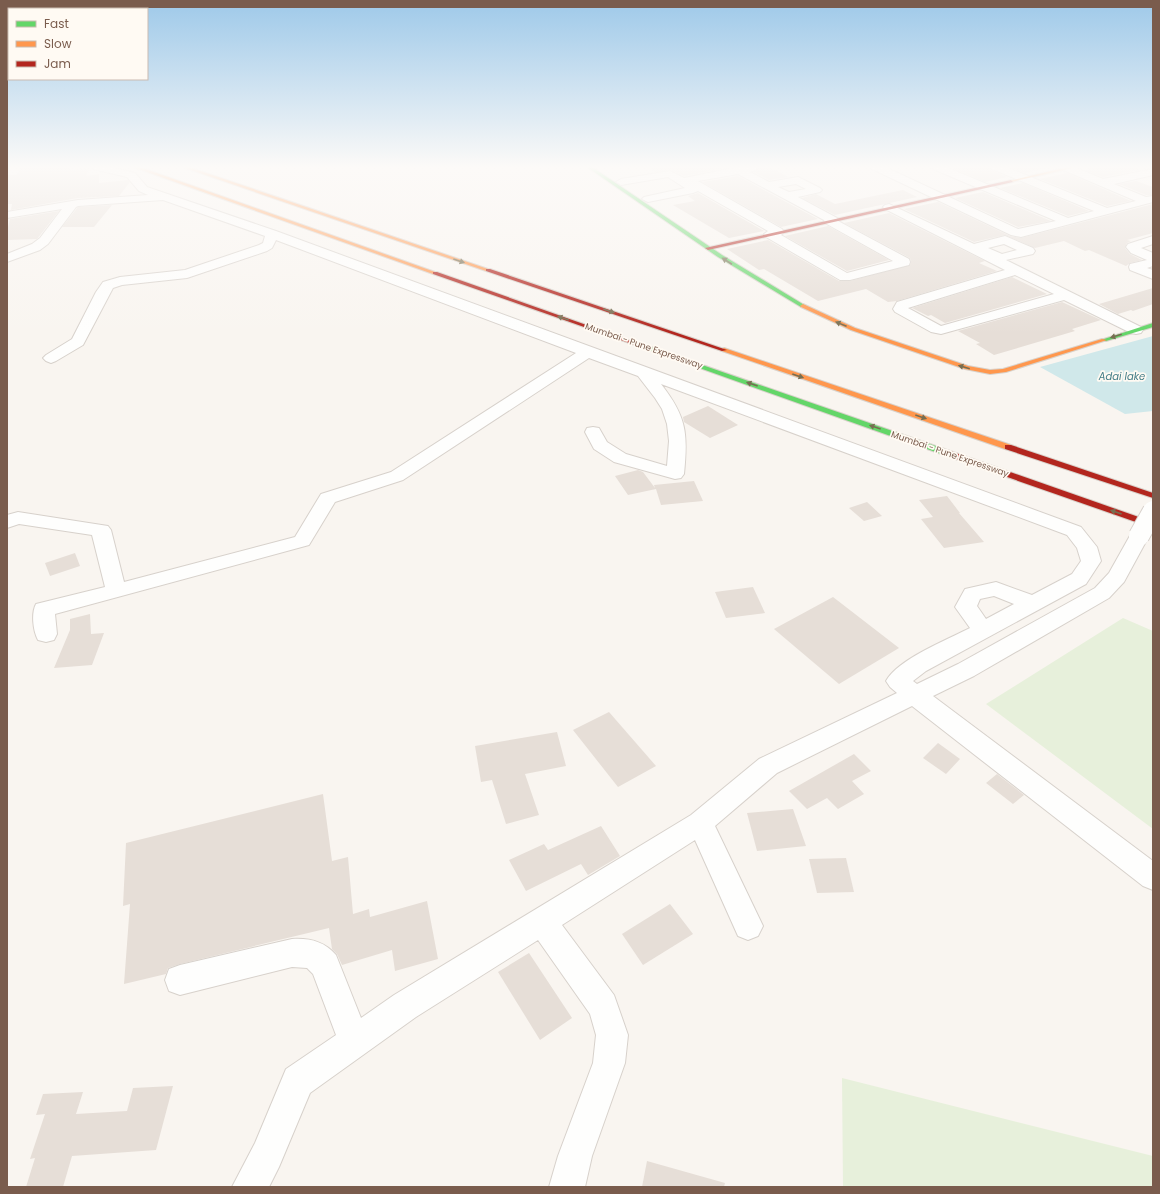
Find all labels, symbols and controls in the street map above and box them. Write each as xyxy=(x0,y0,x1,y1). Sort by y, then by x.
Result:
legend xyxy=(8,8,148,80)
text: Fast xyxy=(44,15,69,32)
text: Slow xyxy=(44,35,72,52)
text: Jam xyxy=(44,55,71,72)
one-way arrow xyxy=(722,257,733,265)
one-way arrow xyxy=(454,258,466,264)
one-way arrow xyxy=(603,309,615,315)
one-way arrow xyxy=(557,315,569,321)
street label: Mumbai - Pune Expressway xyxy=(584,320,704,372)
one-way arrow xyxy=(834,321,846,327)
one-way arrow xyxy=(1109,333,1121,339)
one-way arrow xyxy=(957,363,970,369)
water label: Adai lake xyxy=(1098,369,1145,384)
one-way arrow xyxy=(793,373,805,379)
one-way arrow xyxy=(746,381,758,387)
one-way arrow xyxy=(916,415,928,421)
one-way arrow xyxy=(868,424,880,430)
street label: Mumbai - Pune Expressway xyxy=(890,428,1010,480)
one-way arrow xyxy=(1110,509,1122,515)

